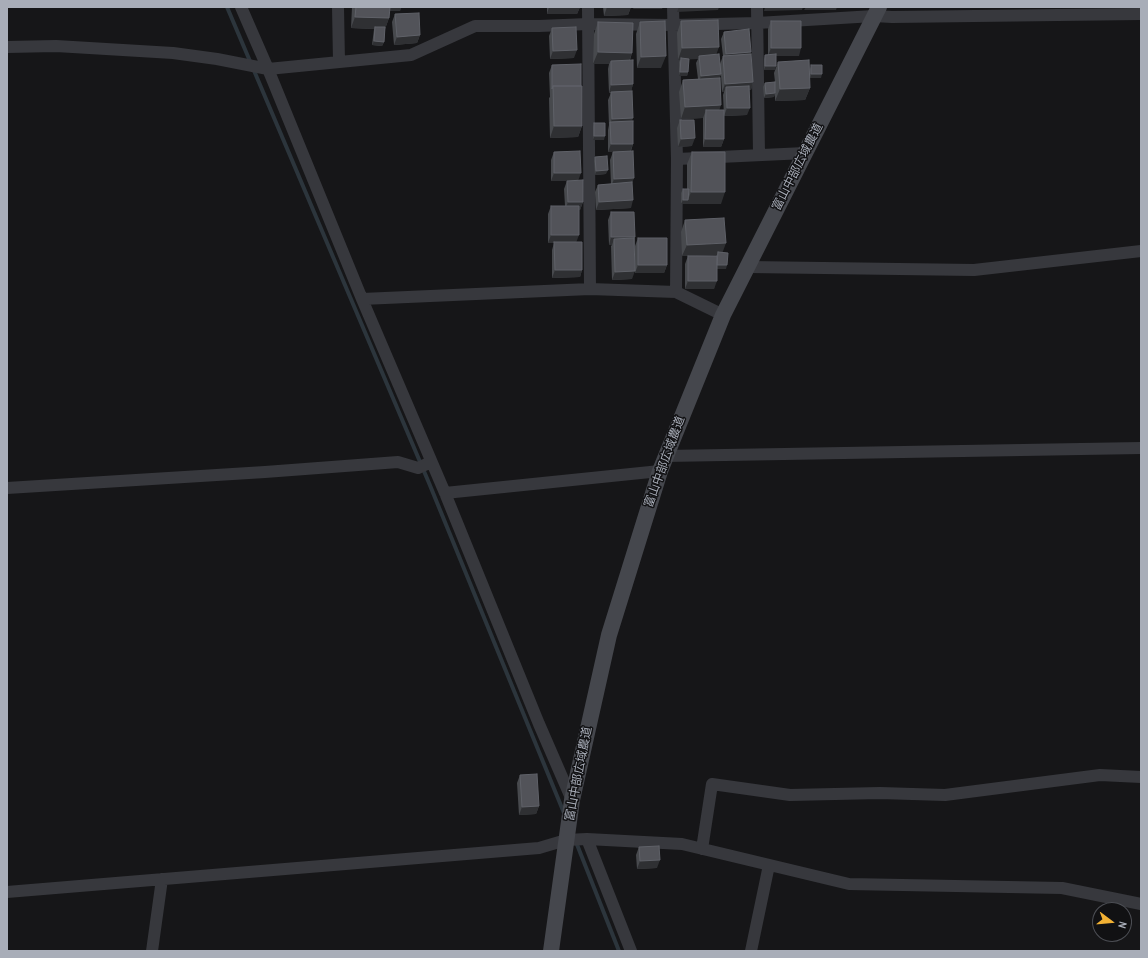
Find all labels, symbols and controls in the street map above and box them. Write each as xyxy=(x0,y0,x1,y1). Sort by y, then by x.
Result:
street label: 富山中部広域農道 xyxy=(770,121,826,213)
street label: 富山中部広域農道 xyxy=(642,414,688,510)
street label: 富山中部広域農道 xyxy=(563,726,595,822)
north arrow xyxy=(1092,902,1132,942)
text: N xyxy=(1115,920,1130,930)

